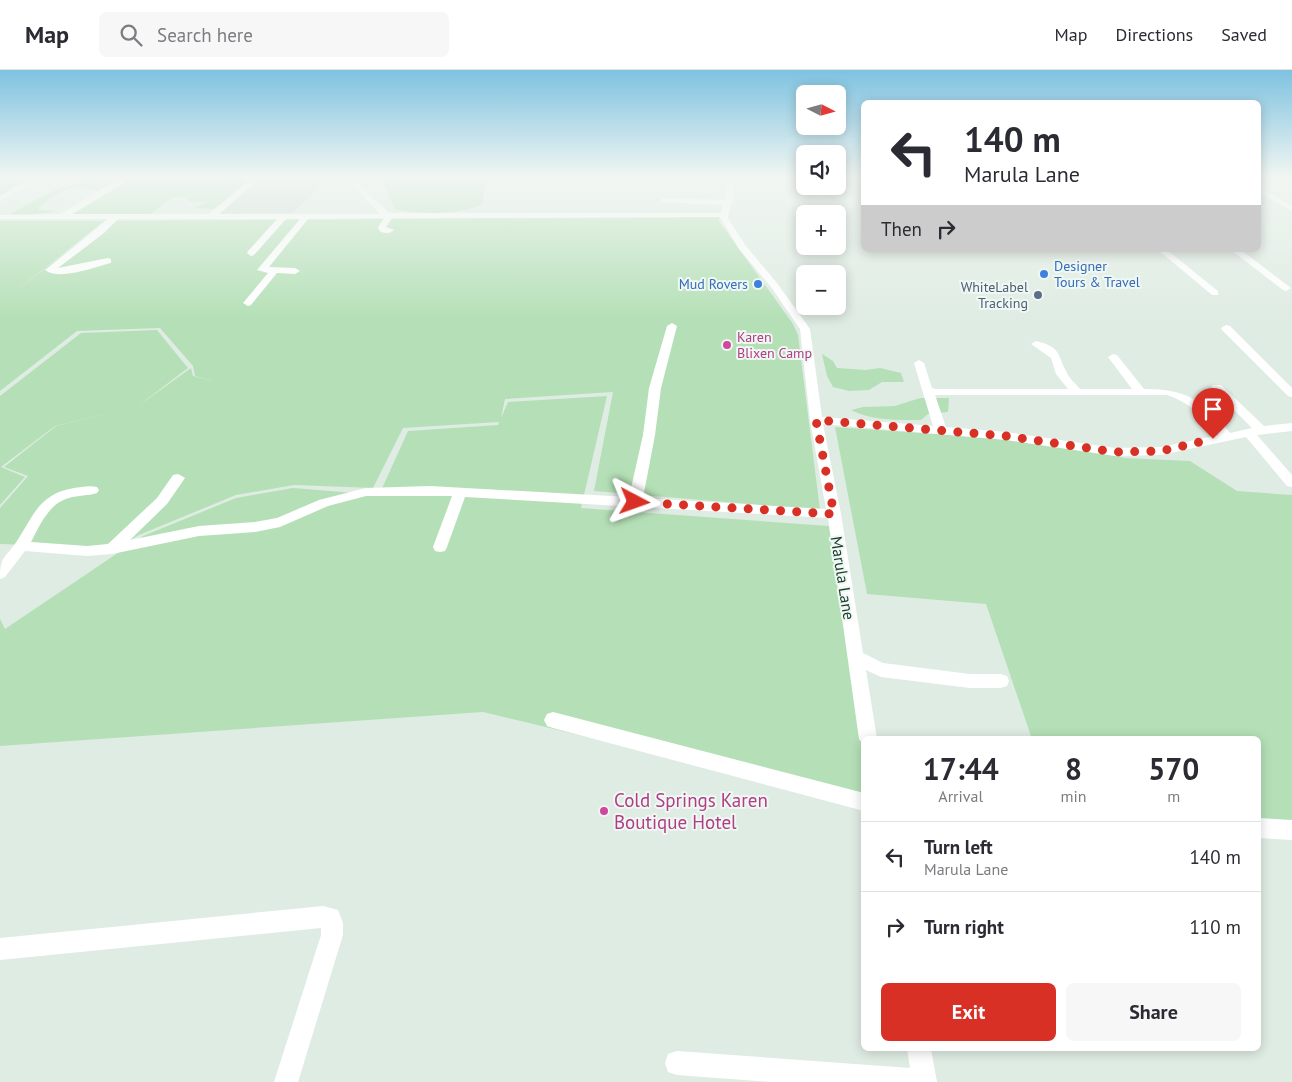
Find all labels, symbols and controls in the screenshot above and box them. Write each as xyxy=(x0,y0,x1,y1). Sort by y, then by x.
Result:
search box xyxy=(99,12,449,57)
text: Map xyxy=(25,19,69,50)
icon: search xyxy=(117,21,145,49)
text: Search here xyxy=(157,23,253,47)
text: Map xyxy=(1055,23,1087,46)
text: Directions xyxy=(1115,23,1193,46)
text: Saved xyxy=(1221,23,1267,46)
north arrow xyxy=(796,85,846,135)
map controls xyxy=(796,85,846,315)
text: 140 m xyxy=(964,116,1061,162)
icon: left xyxy=(881,120,946,185)
button: sound xyxy=(796,145,846,195)
text: Marula Lane xyxy=(964,160,1080,188)
button: + xyxy=(796,205,846,255)
icon: right xyxy=(932,215,960,243)
text: Then xyxy=(881,217,922,241)
place label: Designer Tours & Travel xyxy=(1054,257,1140,291)
button: − xyxy=(796,265,846,315)
marker: Designer Tours & Travel xyxy=(1038,268,1050,280)
place label: Mud Rovers xyxy=(679,275,748,293)
marker: Mud Rovers xyxy=(752,278,764,290)
place label: WhiteLabel Tracking xyxy=(961,278,1028,312)
marker: WhiteLabel Tracking xyxy=(1032,289,1044,301)
place label: Karen Blixen Camp xyxy=(737,328,812,362)
marker: Karen Blixen Camp xyxy=(721,339,733,351)
pin xyxy=(1192,388,1234,439)
icon: arrive xyxy=(1199,395,1227,423)
position arrow xyxy=(608,475,660,527)
street label: Marula Lane xyxy=(827,535,859,621)
text: 17:44 xyxy=(923,749,999,788)
text: 8 xyxy=(1065,749,1082,788)
text: 570 xyxy=(1148,749,1199,788)
text: Arrival xyxy=(938,786,983,806)
text: min xyxy=(1061,786,1087,806)
text: m xyxy=(1167,786,1180,806)
place label: Cold Springs Karen Boutique Hotel xyxy=(614,788,768,834)
marker: Cold Springs Karen Boutique Hotel xyxy=(598,805,610,817)
text: Turn left xyxy=(924,835,993,859)
icon: left xyxy=(881,843,909,871)
text: 140 m xyxy=(1189,845,1241,869)
text: Marula Lane xyxy=(924,859,1008,879)
icon: right xyxy=(881,913,909,941)
text: Turn right xyxy=(924,915,1004,939)
text: 110 m xyxy=(1189,915,1241,939)
button: Exit xyxy=(881,983,1056,1041)
button: Share xyxy=(1066,983,1241,1041)

